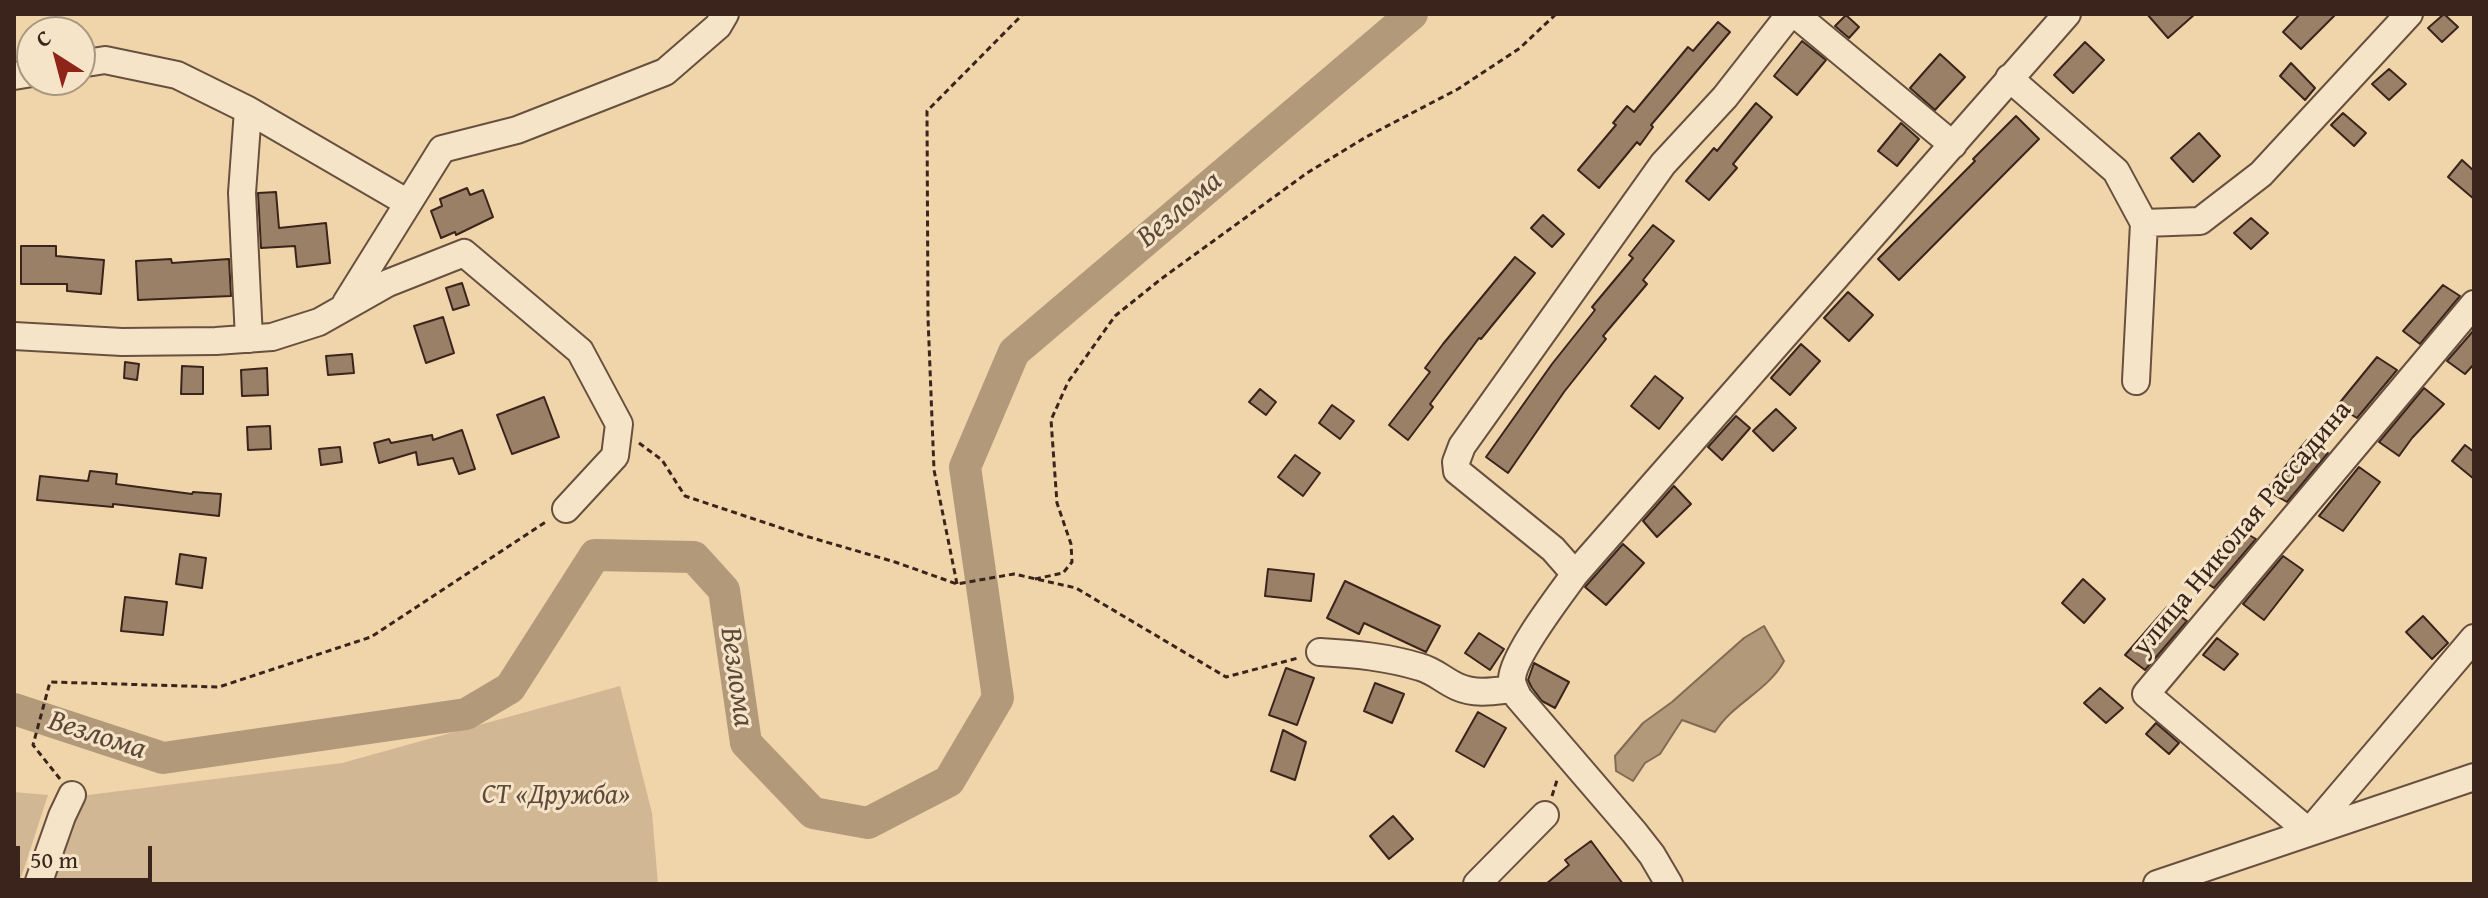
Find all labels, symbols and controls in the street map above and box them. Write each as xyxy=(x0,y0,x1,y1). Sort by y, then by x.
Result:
north arrow xyxy=(16,16,96,96)
text: С xyxy=(29,22,58,55)
water label: Везлома xyxy=(1130,164,1230,256)
street label: улица Николая Рассадина xyxy=(2126,394,2360,664)
water label: Везлома xyxy=(711,625,761,729)
water label: Везлома xyxy=(44,703,150,769)
park label: СТ «Дружба» xyxy=(482,779,630,813)
scale bar xyxy=(20,830,156,880)
text: 50 m xyxy=(30,842,78,877)

